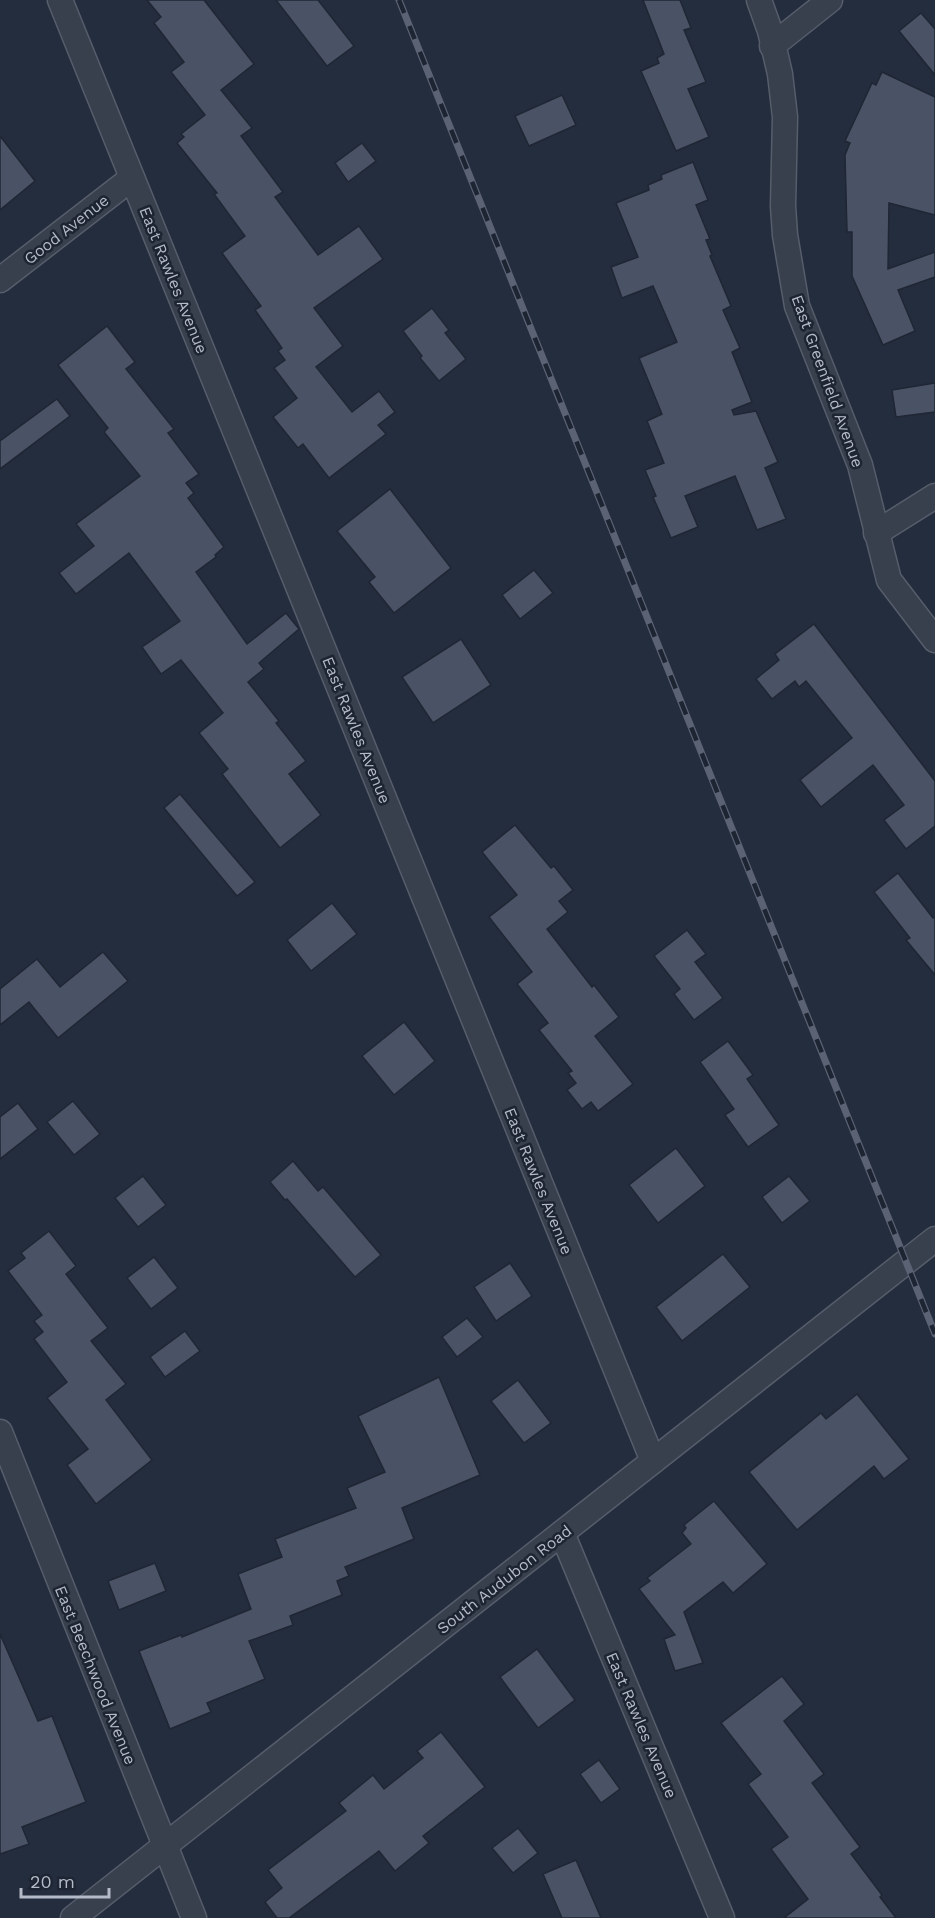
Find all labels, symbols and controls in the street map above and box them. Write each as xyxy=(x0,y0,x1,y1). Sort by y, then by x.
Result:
street label: Good Avenue xyxy=(20,190,112,268)
street label: East Rawles Avenue xyxy=(135,204,212,356)
street label: East Greenfield Avenue xyxy=(787,292,868,470)
street label: East Rawles Avenue xyxy=(318,654,395,806)
street label: East Rawles Avenue xyxy=(500,1105,577,1257)
street label: South Audubon Road xyxy=(433,1521,575,1638)
street label: East Beechwood Avenue xyxy=(51,1583,140,1767)
street label: East Rawles Avenue xyxy=(602,1649,681,1801)
scale bar xyxy=(21,1861,110,1899)
text: 20 m xyxy=(30,1871,75,1892)

